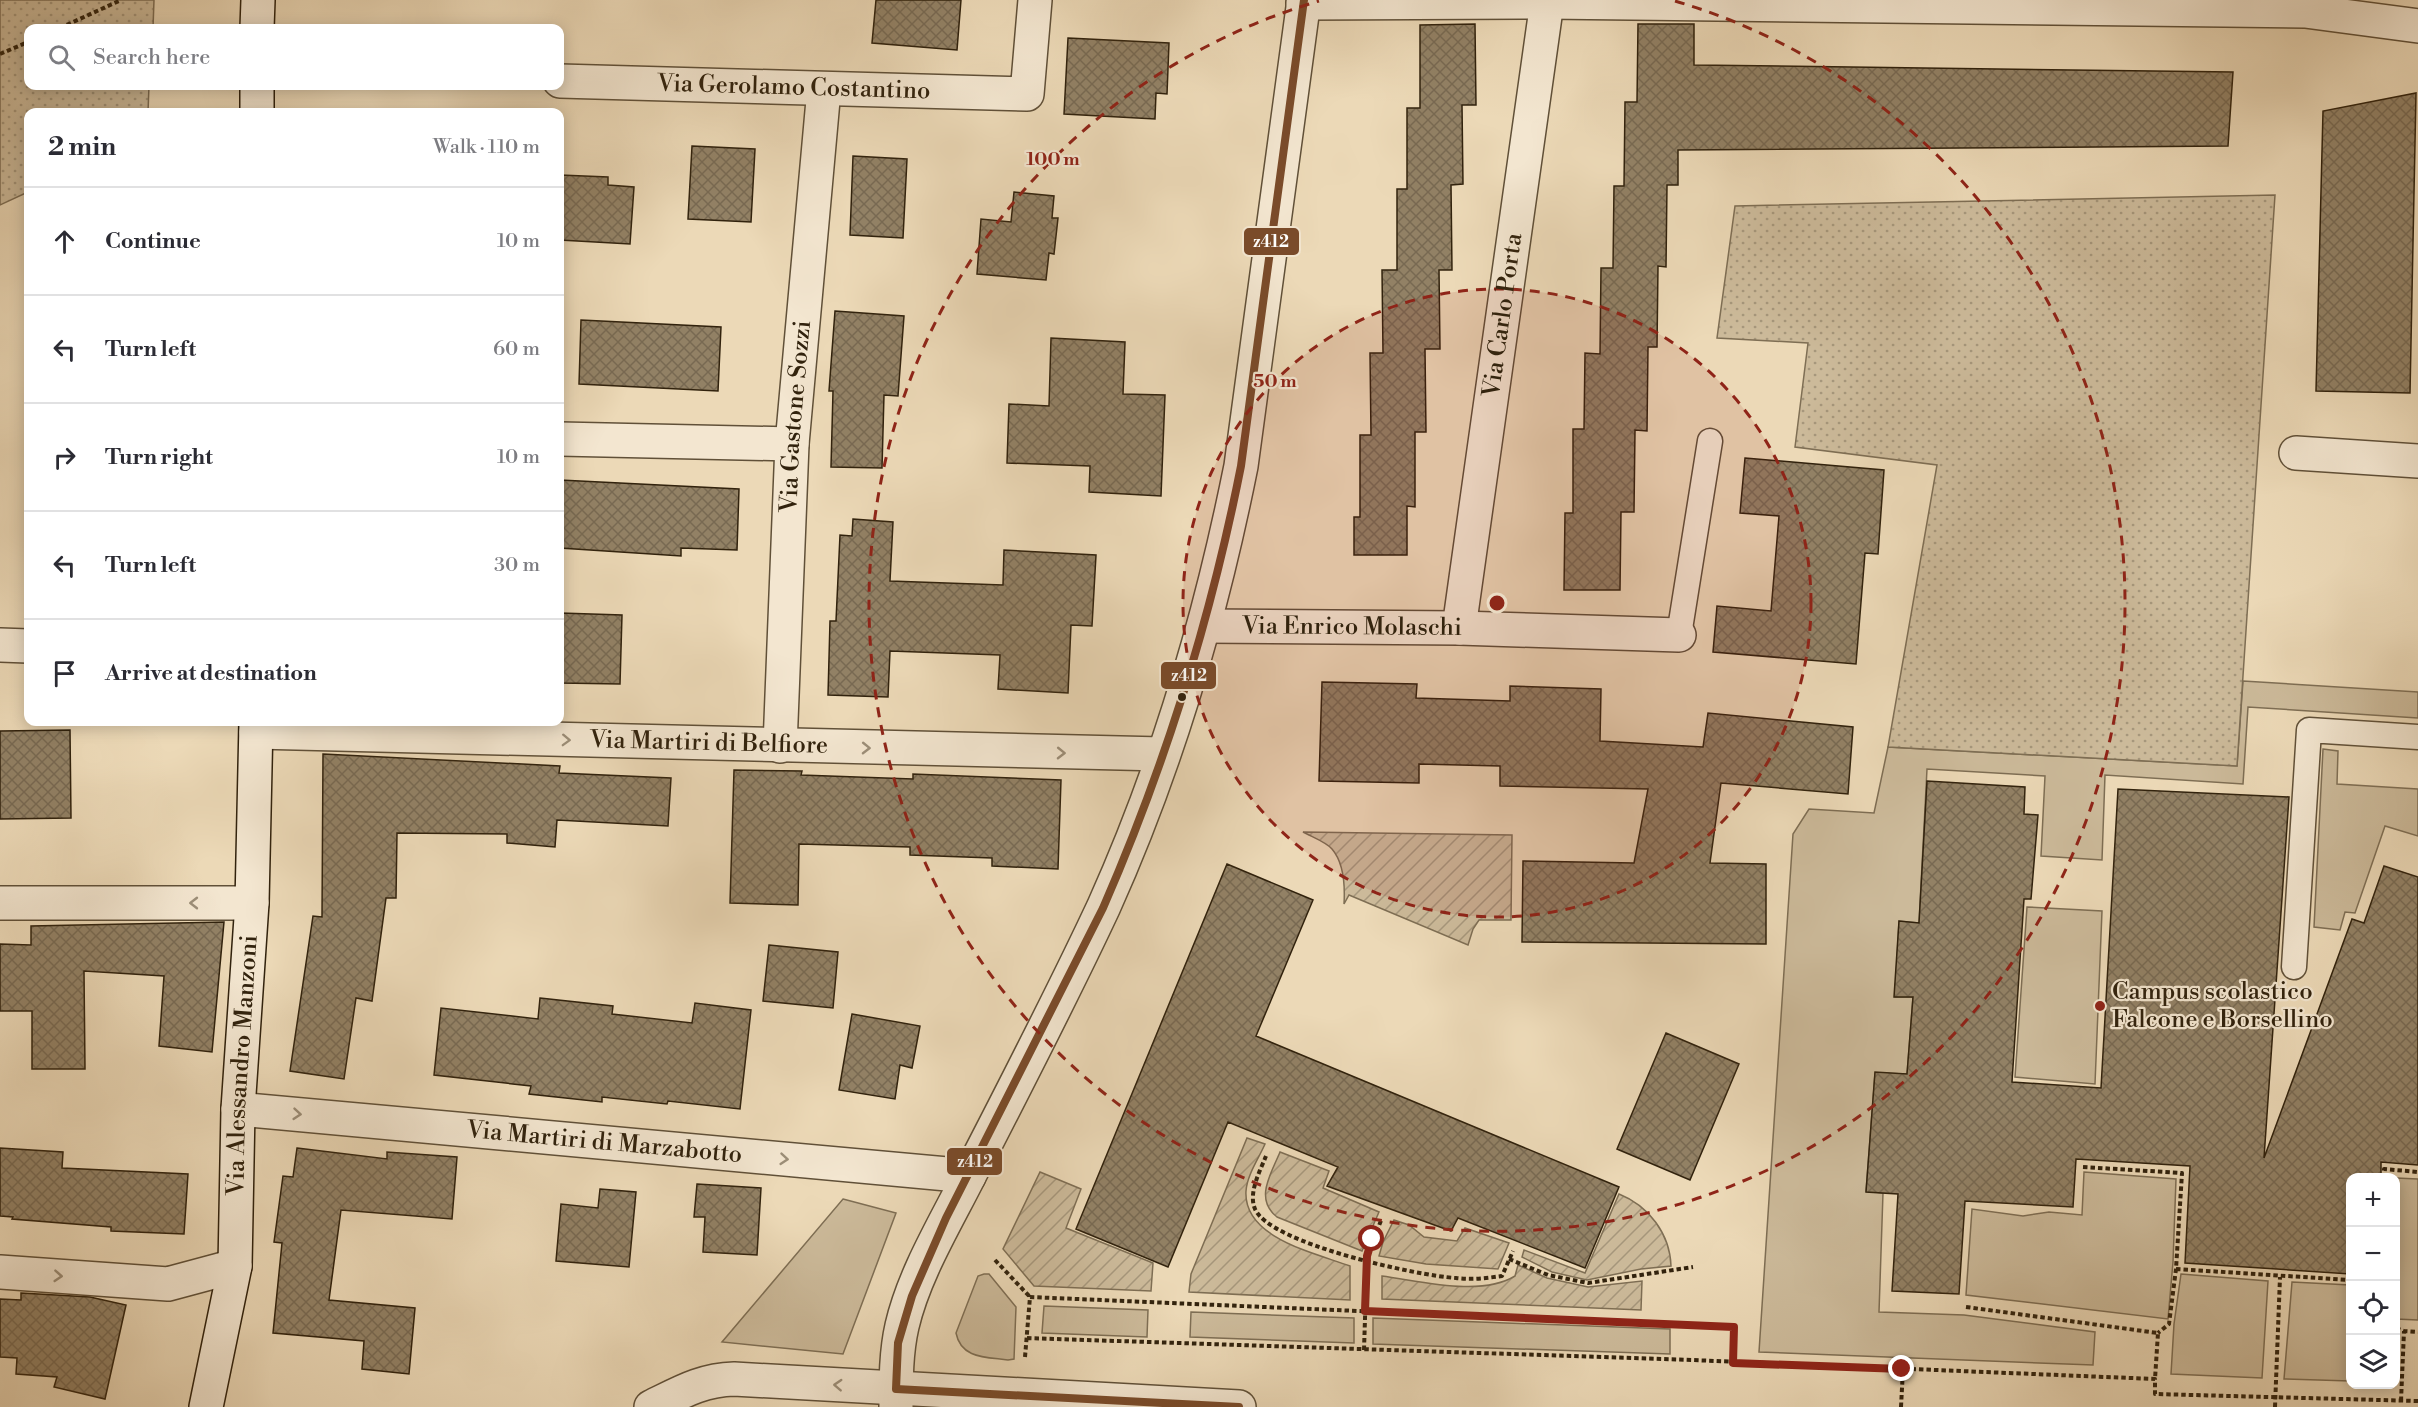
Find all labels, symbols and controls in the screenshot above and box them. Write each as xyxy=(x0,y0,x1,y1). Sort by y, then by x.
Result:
search box xyxy=(24,24,564,90)
icon: search xyxy=(45,41,78,74)
text: Search here xyxy=(93,44,210,71)
street label: Via Gerolamo Costantino xyxy=(656,69,931,106)
text: 2 min xyxy=(48,131,116,163)
text: Walk · 110 m xyxy=(433,135,540,160)
text: 100 m xyxy=(1026,148,1080,171)
icon: ahead xyxy=(48,225,81,258)
line badge: z412 xyxy=(1243,227,1300,256)
text: Continue xyxy=(105,228,201,255)
text: 10 m xyxy=(497,229,540,254)
street label: Via Carlo Porta xyxy=(1476,230,1529,400)
text: z412 xyxy=(1253,232,1289,252)
street label: Via Gastone Sozzi xyxy=(774,319,818,514)
icon: left xyxy=(48,333,81,366)
text: Turn left xyxy=(105,336,196,363)
text: 60 m xyxy=(493,337,540,362)
text: 50 m xyxy=(1253,370,1297,393)
icon: right xyxy=(48,441,81,474)
text: Turn right xyxy=(105,444,213,471)
text: 10 m xyxy=(497,445,540,470)
icon: left xyxy=(48,549,81,582)
text: Turn left xyxy=(105,552,196,579)
text: 30 m xyxy=(494,553,540,578)
centre of rings xyxy=(1487,593,1507,613)
street label: Via Enrico Molaschi xyxy=(1241,611,1462,643)
icon: arrive xyxy=(48,657,81,690)
text: Arrive at destination xyxy=(105,660,317,687)
line badge: z412 xyxy=(1160,661,1217,690)
text: z412 xyxy=(1171,666,1207,686)
unlabelled marker xyxy=(1176,691,1188,703)
street label: Via Martiri di Belfiore xyxy=(588,725,828,761)
one-way arrow xyxy=(562,734,571,747)
one-way arrow xyxy=(862,742,871,754)
one-way arrow xyxy=(1057,747,1066,759)
one-way arrow xyxy=(189,897,198,909)
street label: Via Alessandro Manzoni xyxy=(221,934,265,1197)
place label: Campus scolastico Falcone e Borsellino xyxy=(2112,977,2333,1035)
marker: Campus scolastico Falcone e Borsellino xyxy=(2093,999,2107,1013)
one-way arrow xyxy=(292,1107,301,1120)
street label: Via Martiri di Marzabotto xyxy=(464,1115,744,1170)
line badge: z412 xyxy=(946,1147,1003,1176)
one-way arrow xyxy=(779,1152,788,1165)
text: z412 xyxy=(957,1152,993,1172)
map controls xyxy=(2346,1173,2400,1389)
button: + xyxy=(2346,1173,2400,1227)
route start xyxy=(1358,1225,1384,1251)
button: − xyxy=(2346,1227,2400,1281)
one-way arrow xyxy=(54,1270,63,1283)
button: locate xyxy=(2346,1281,2400,1335)
button: layers xyxy=(2346,1335,2400,1389)
route end xyxy=(1888,1355,1914,1381)
one-way arrow xyxy=(833,1379,842,1392)

